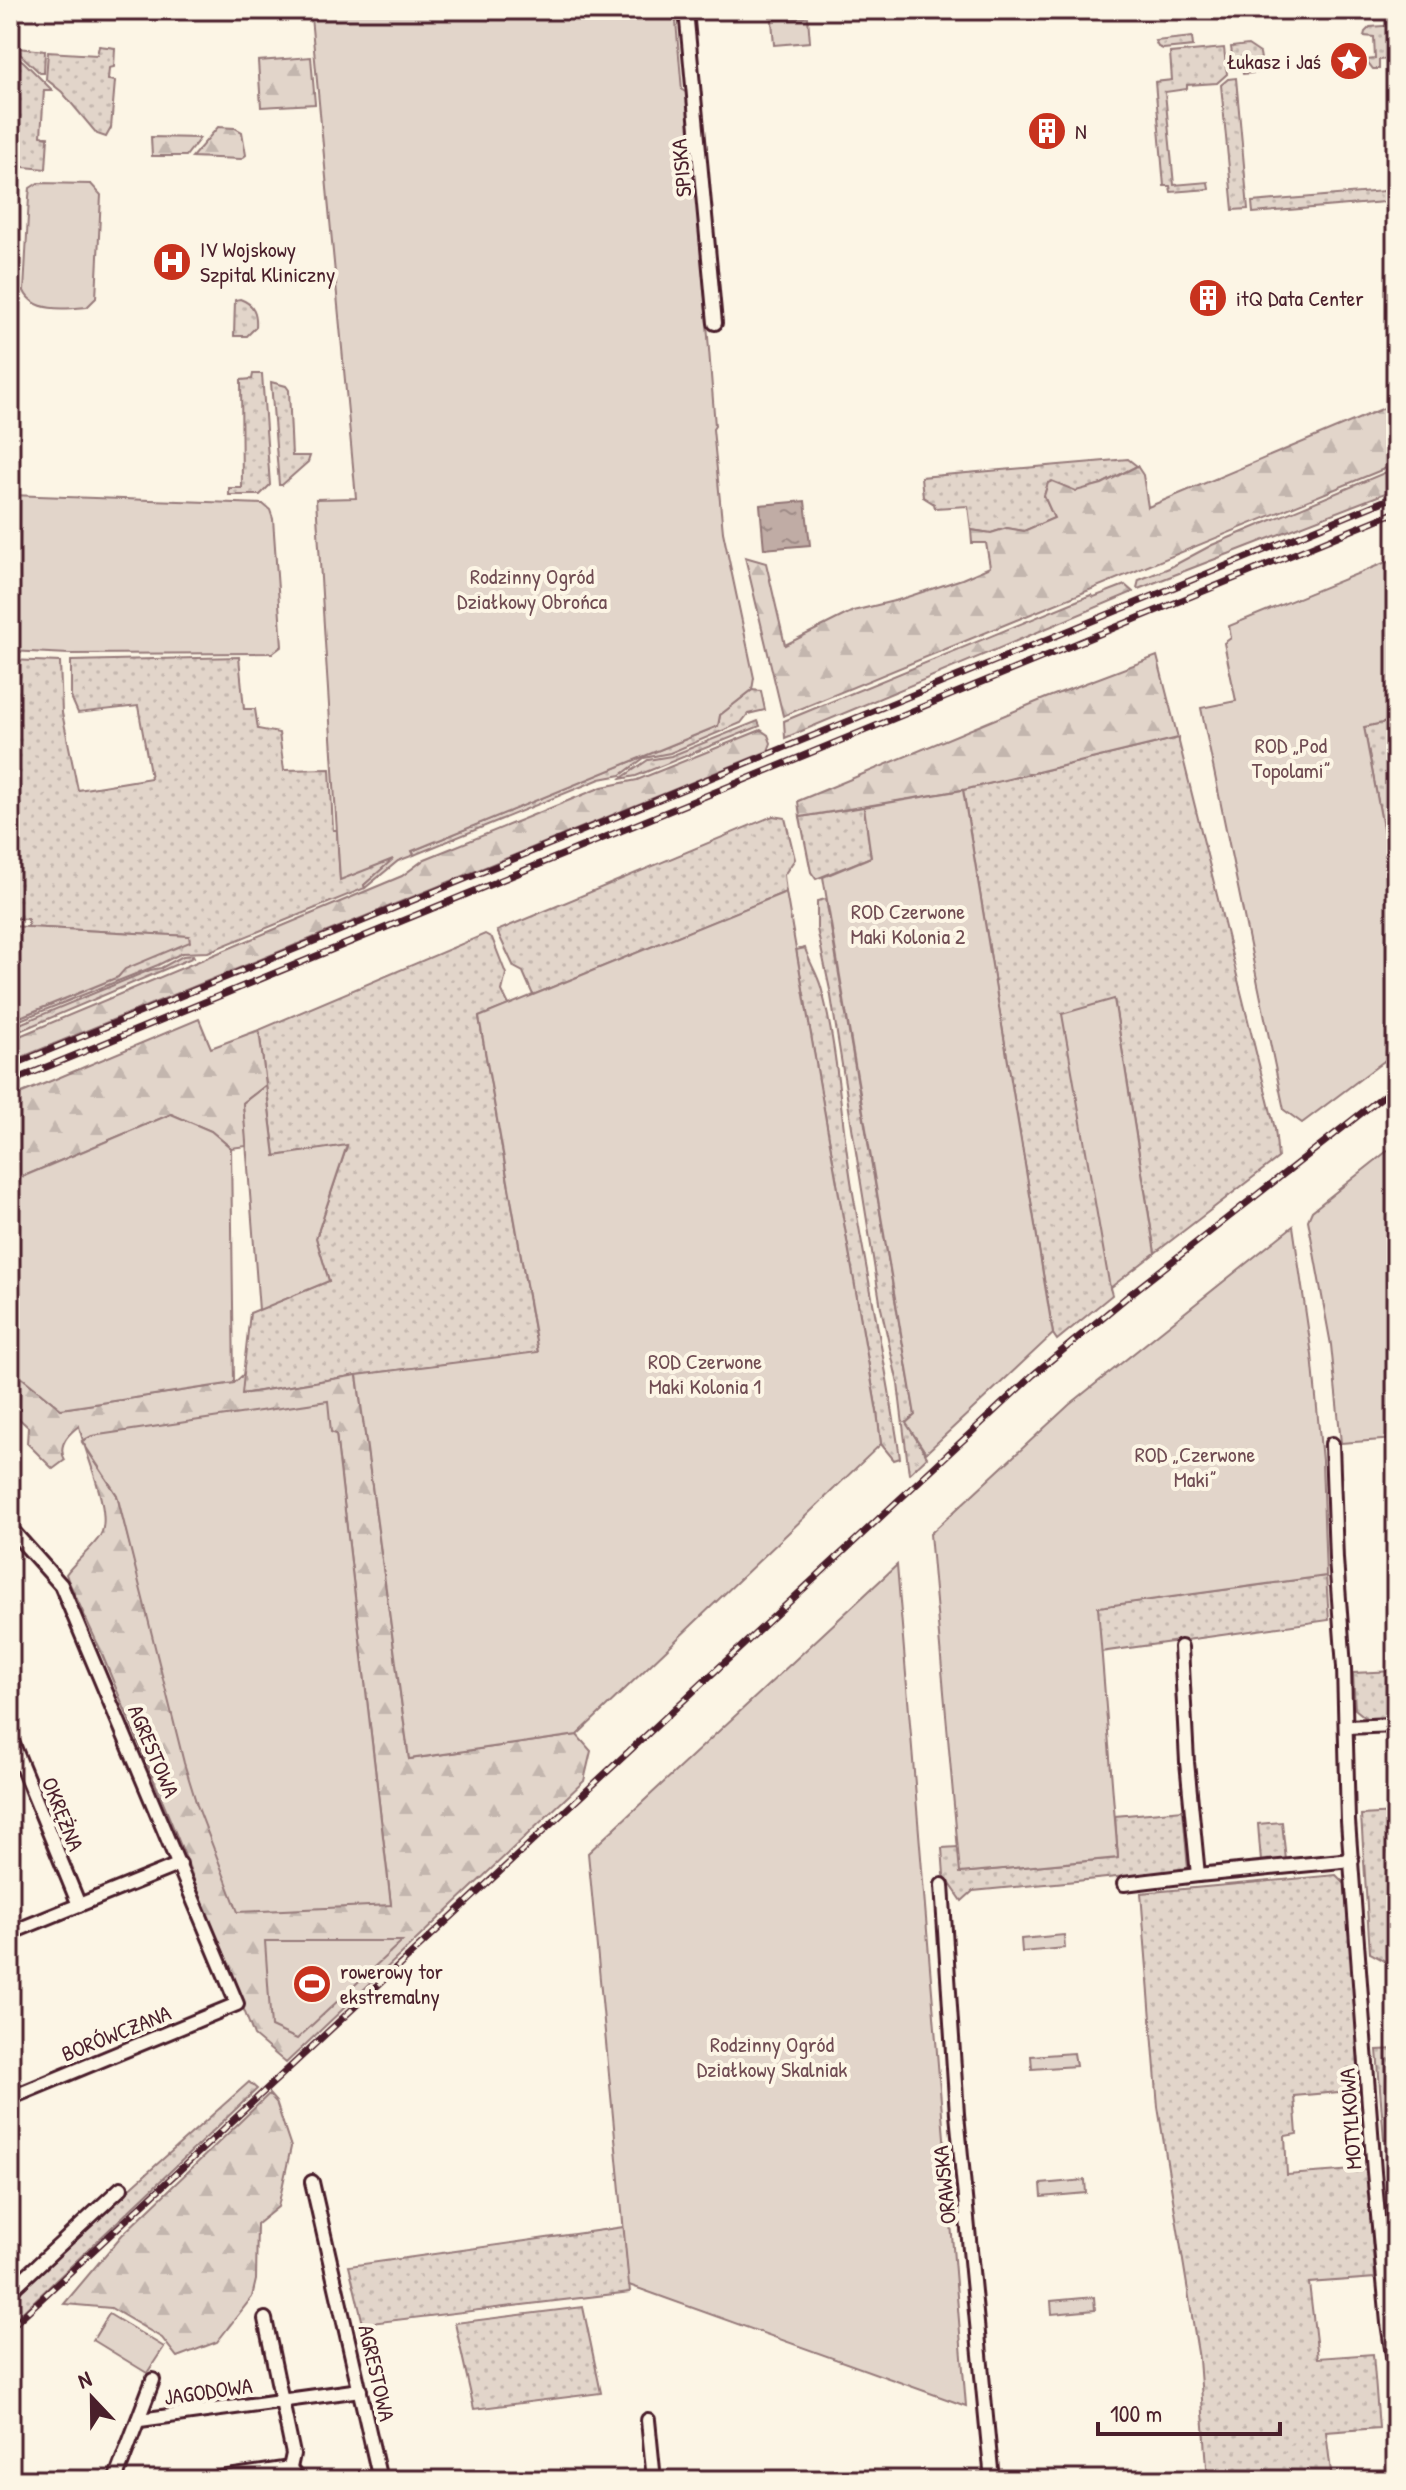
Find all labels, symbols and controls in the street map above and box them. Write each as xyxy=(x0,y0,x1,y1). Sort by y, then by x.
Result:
place icon: Łukasz i Jaś xyxy=(1328,40,1370,82)
place label: Łukasz i Jaś xyxy=(1226,46,1321,76)
building icon: N xyxy=(1026,110,1068,152)
place label: N xyxy=(1075,116,1087,146)
street label: SPISKA xyxy=(663,137,698,198)
place label: IV Wojskowy Szpital Kliniczny xyxy=(200,234,335,289)
hospital icon: IV Wojskowy Szpital Kliniczny xyxy=(151,241,193,283)
building icon: itQ Data Center xyxy=(1187,277,1229,319)
place label: itQ Data Center xyxy=(1236,283,1364,313)
park label: Rodzinny Ogród Działkowy Obrońca xyxy=(457,561,607,616)
park label: ROD „Pod Topolami” xyxy=(1252,730,1331,785)
park label: ROD Czerwone Maki Kolonia 2 xyxy=(851,896,966,951)
park label: ROD Czerwone Maki Kolonia 1 xyxy=(648,1346,762,1401)
park label: ROD „Czerwone Maki” xyxy=(1135,1439,1256,1494)
street label: AGRESTOWA xyxy=(121,1700,187,1802)
street label: OKRĘŻNA xyxy=(35,1773,91,1856)
place label: rowerowy tor ekstremalny xyxy=(340,1956,444,2011)
sports icon: rowerowy tor ekstremalny xyxy=(291,1963,333,2005)
street label: BORÓWCZANA xyxy=(57,1997,175,2069)
park label: Rodzinny Ogród Działkowy Skalniak xyxy=(697,2029,847,2084)
street label: MOTYLKOWA xyxy=(1331,2067,1369,2171)
street label: ORAWSKA xyxy=(925,2144,963,2226)
street label: AGRESTOWA xyxy=(351,2322,403,2424)
north arrow xyxy=(52,2358,132,2438)
text: N xyxy=(73,2363,96,2396)
street label: JAGODOWA xyxy=(162,2370,254,2412)
scale bar xyxy=(1098,2386,1280,2436)
text: 100 m xyxy=(1110,2397,1162,2429)

